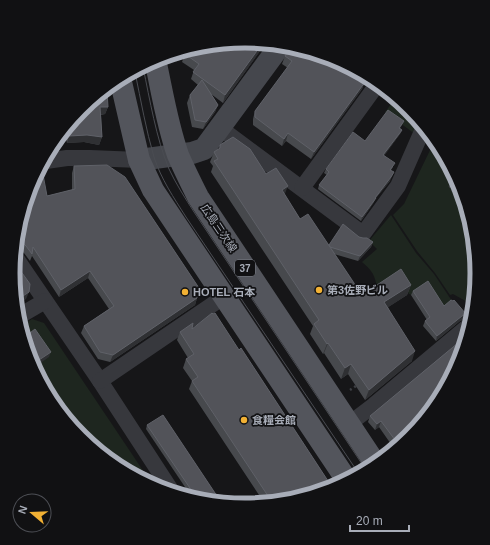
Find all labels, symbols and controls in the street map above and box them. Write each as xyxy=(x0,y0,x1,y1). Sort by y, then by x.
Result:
street label: 広島三次線 xyxy=(199,202,239,254)
road number: 37 xyxy=(235,260,255,276)
place label: 第3佐野ビル xyxy=(327,284,388,296)
marker: 第3佐野ビル xyxy=(314,285,324,295)
place label: HOTEL 石本 xyxy=(193,286,255,298)
marker: HOTEL 石本 xyxy=(180,287,190,297)
place label: 食糧会館 xyxy=(252,414,296,426)
marker: 食糧会館 xyxy=(239,415,249,425)
north arrow xyxy=(12,493,52,533)
text: N xyxy=(16,504,30,515)
scale bar xyxy=(350,507,409,533)
text: 20 m xyxy=(356,514,383,528)

